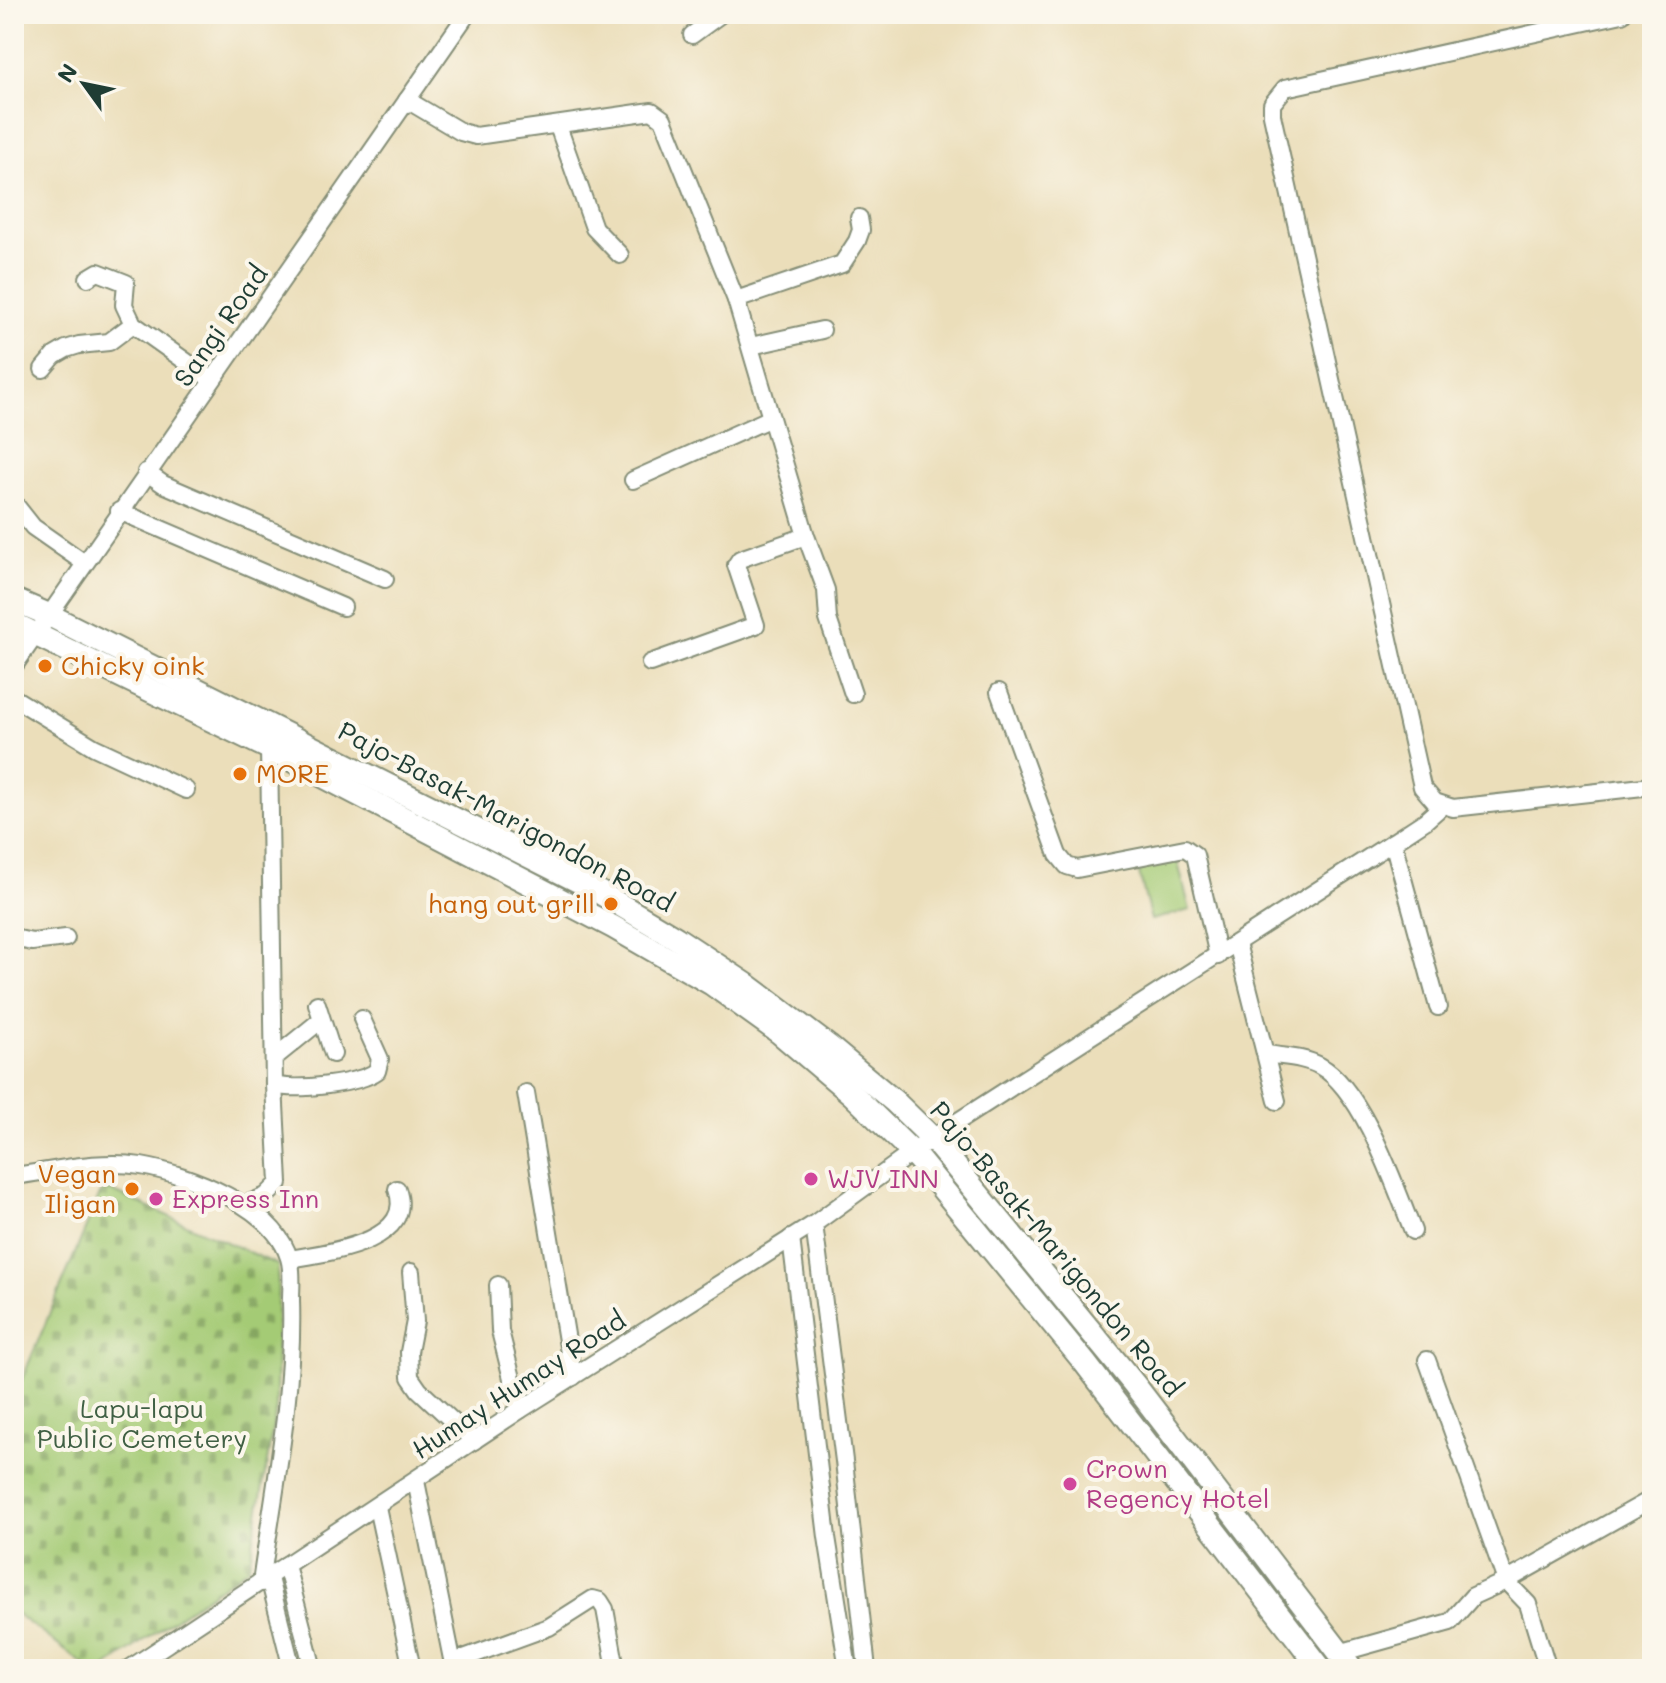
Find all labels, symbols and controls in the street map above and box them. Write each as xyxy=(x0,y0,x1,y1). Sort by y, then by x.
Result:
north arrow xyxy=(44,44,124,124)
text: N xyxy=(50,58,84,88)
street label: Sangi Road xyxy=(166,258,275,393)
place label: Chicky oink xyxy=(61,648,205,682)
marker: Chicky oink xyxy=(36,657,54,675)
street label: Pajo-Basak-Marigondon Road xyxy=(333,713,680,919)
place label: MORE xyxy=(256,756,329,790)
marker: MORE xyxy=(231,765,249,783)
place label: hang out grill xyxy=(428,886,595,920)
marker: hang out grill xyxy=(602,895,620,913)
street label: Pajo-Basak-Marigondon Road xyxy=(923,1094,1190,1403)
place label: Vegan Iligan xyxy=(38,1156,116,1220)
place label: WJV INN xyxy=(827,1161,939,1195)
marker: WJV INN xyxy=(802,1170,820,1188)
marker: Vegan Iligan xyxy=(123,1180,141,1198)
place label: Express Inn xyxy=(172,1181,319,1215)
marker: Express Inn xyxy=(147,1190,165,1208)
street label: Humay Humay Road xyxy=(405,1302,632,1466)
park label: Lapu-lapu Public Cemetery xyxy=(37,1391,247,1455)
place label: Crown Regency Hotel xyxy=(1086,1451,1270,1515)
marker: Crown Regency Hotel xyxy=(1061,1475,1079,1493)

